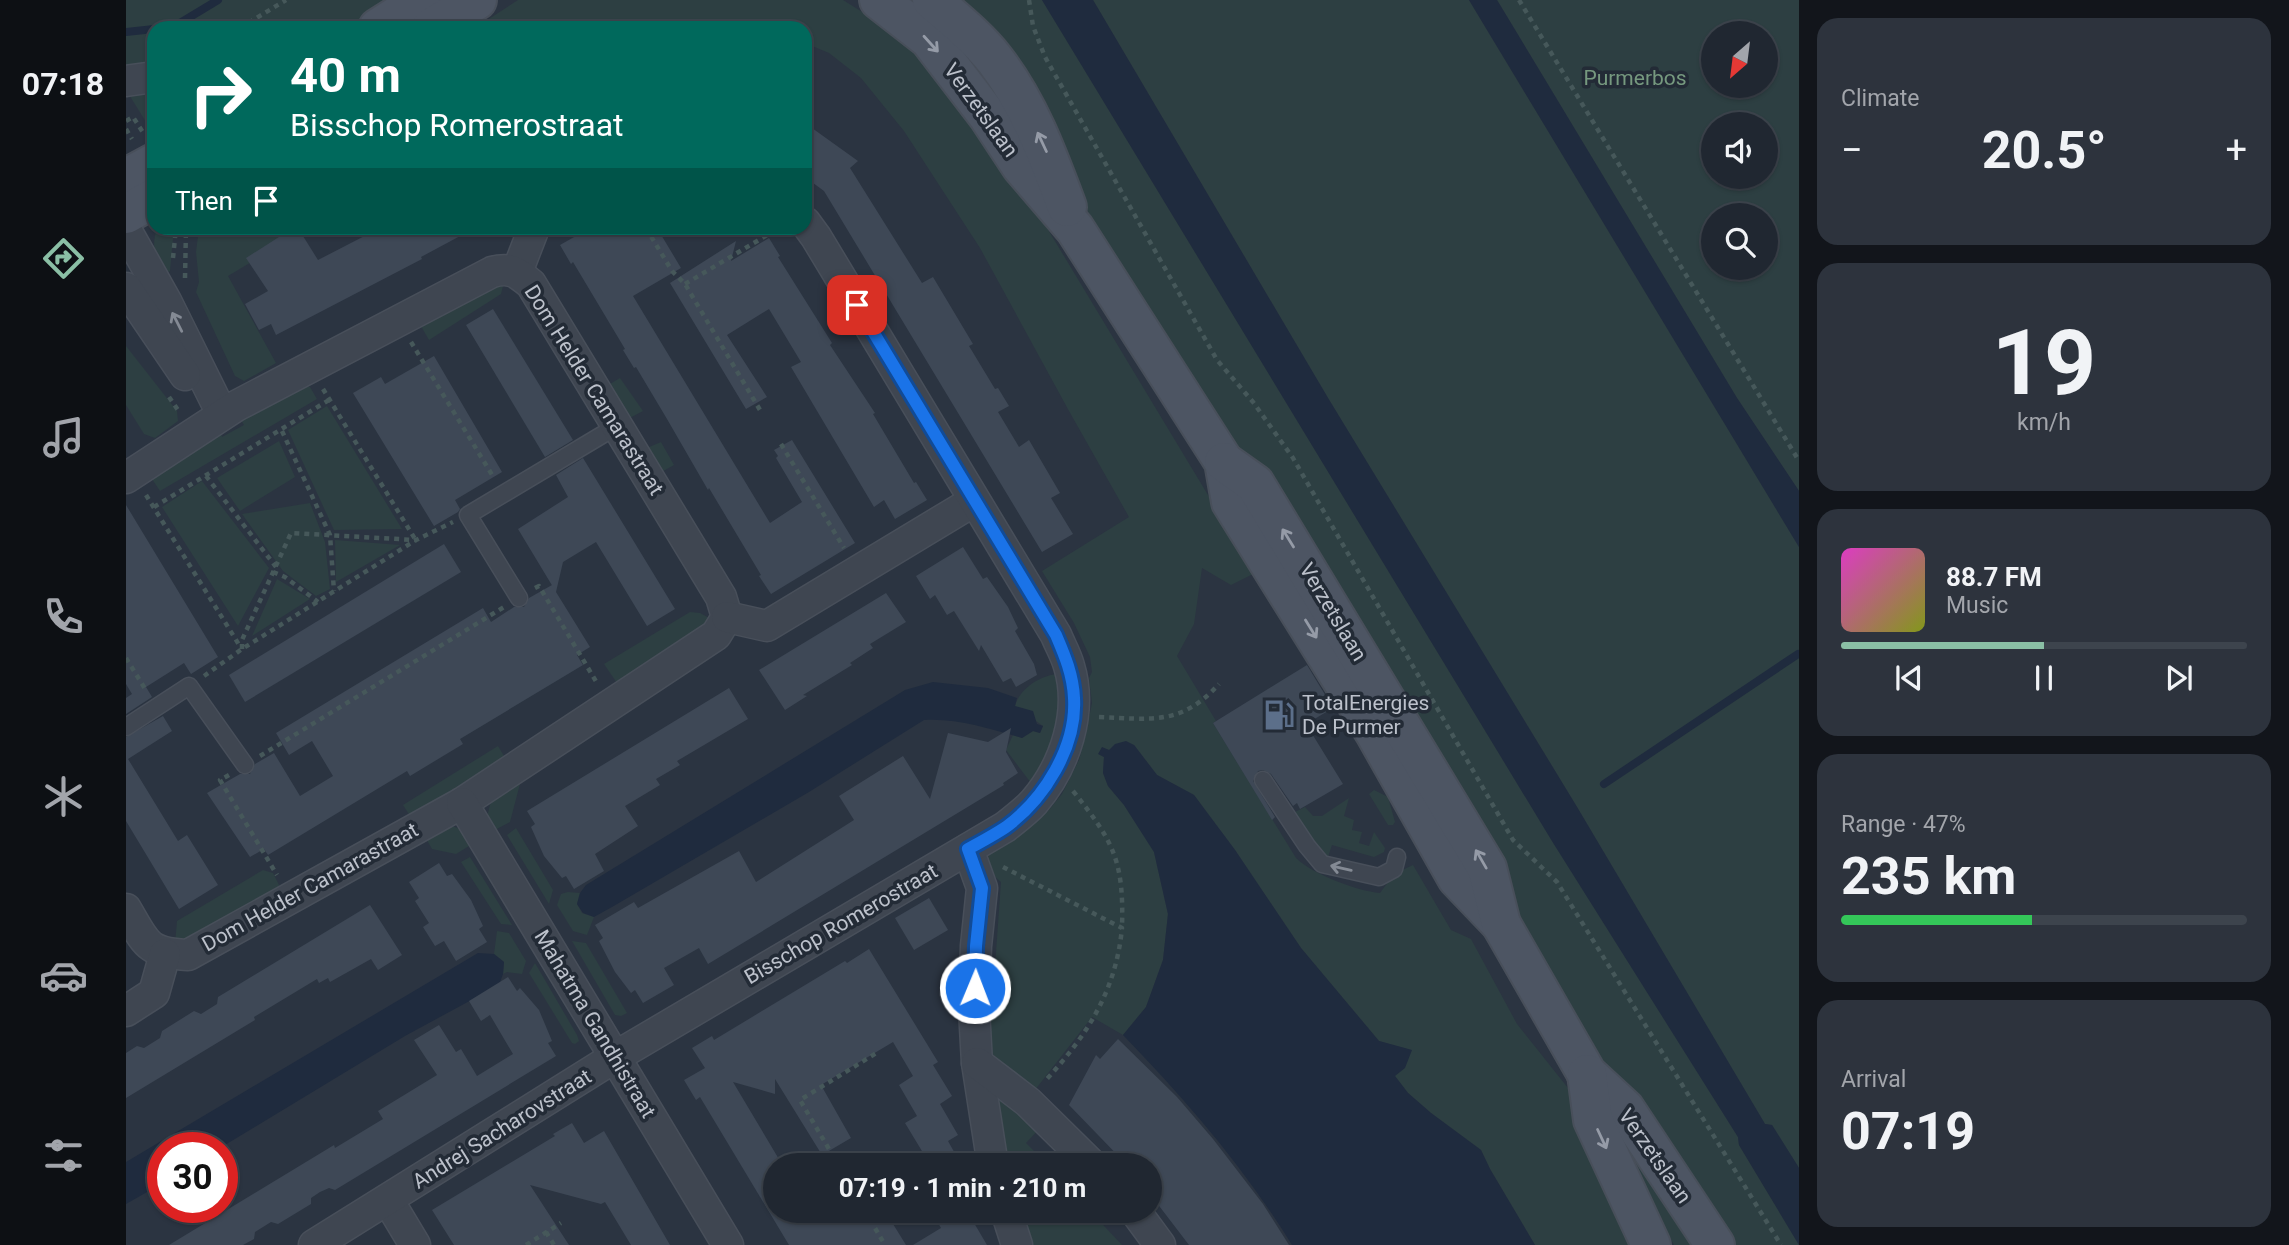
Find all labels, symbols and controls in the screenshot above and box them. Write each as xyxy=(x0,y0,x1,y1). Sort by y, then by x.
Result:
north arrow xyxy=(1701,21,1778,98)
map controls xyxy=(1701,21,1778,280)
one-way arrow xyxy=(923,35,939,53)
text: 40 m xyxy=(290,47,401,104)
icon: right xyxy=(175,49,266,140)
street label: Verzetslaan xyxy=(939,59,1023,161)
text: 07:18 xyxy=(22,65,104,103)
park label: Purmerbos xyxy=(1583,66,1687,90)
text: Climate xyxy=(1841,85,1920,112)
text: Bisschop Romerostraat xyxy=(290,106,624,144)
button: sound xyxy=(1701,112,1778,189)
text: 20.5° xyxy=(1982,120,2107,181)
text: − xyxy=(1841,128,1863,172)
text: + xyxy=(2225,128,2247,172)
one-way arrow xyxy=(1035,132,1049,153)
icon: arrive xyxy=(247,182,285,220)
text: Then xyxy=(175,186,233,216)
button: search xyxy=(1701,203,1778,280)
icon: directions xyxy=(39,234,88,283)
pin xyxy=(827,275,887,335)
street label: Dom Helder Camarastraat xyxy=(519,281,669,500)
icon: arrive xyxy=(838,286,876,324)
text: 19 xyxy=(1992,310,2096,416)
one-way arrow xyxy=(169,312,183,333)
text: km/h xyxy=(2017,409,2071,436)
icon: music xyxy=(39,413,88,462)
one-way arrow xyxy=(1281,529,1295,549)
street label: Verzetslaan xyxy=(1294,559,1372,665)
text: 88.7 FM xyxy=(1946,562,2042,592)
icon: phone xyxy=(39,592,88,641)
text: Music xyxy=(1946,592,2008,619)
one-way arrow xyxy=(1305,618,1319,638)
icon: previous xyxy=(1890,659,1928,697)
icon: pause xyxy=(2025,659,2063,697)
icon: next xyxy=(2160,659,2198,697)
place label: TotalEnergies De Purmer xyxy=(1302,691,1429,739)
fuel station icon: TotalEnergies De Purmer xyxy=(1262,698,1296,732)
icon: climate xyxy=(39,772,88,821)
text: Range · 47% xyxy=(1841,811,1966,838)
street label: Dom Helder Camarastraat xyxy=(198,818,422,956)
text: 235 km xyxy=(1841,846,2016,907)
one-way arrow xyxy=(1474,850,1488,870)
street label: Bisschop Romerostraat xyxy=(740,859,942,989)
one-way arrow xyxy=(1330,861,1353,875)
street label: Mahatma Gandhistraat xyxy=(529,926,661,1122)
icon: car xyxy=(39,951,88,1000)
position arrow xyxy=(938,951,1012,1025)
street label: Andrej Sacharovstraat xyxy=(408,1064,596,1194)
text: Arrival xyxy=(1841,1066,1906,1093)
text: 07:19 xyxy=(1841,1101,1975,1162)
street label: Verzetslaan xyxy=(1614,1104,1696,1208)
one-way arrow xyxy=(1596,1128,1609,1150)
icon: filters xyxy=(39,1131,88,1180)
speed limit sign: 30 xyxy=(147,1132,238,1223)
text: 07:19 · 1 min · 210 m xyxy=(839,1173,1086,1203)

